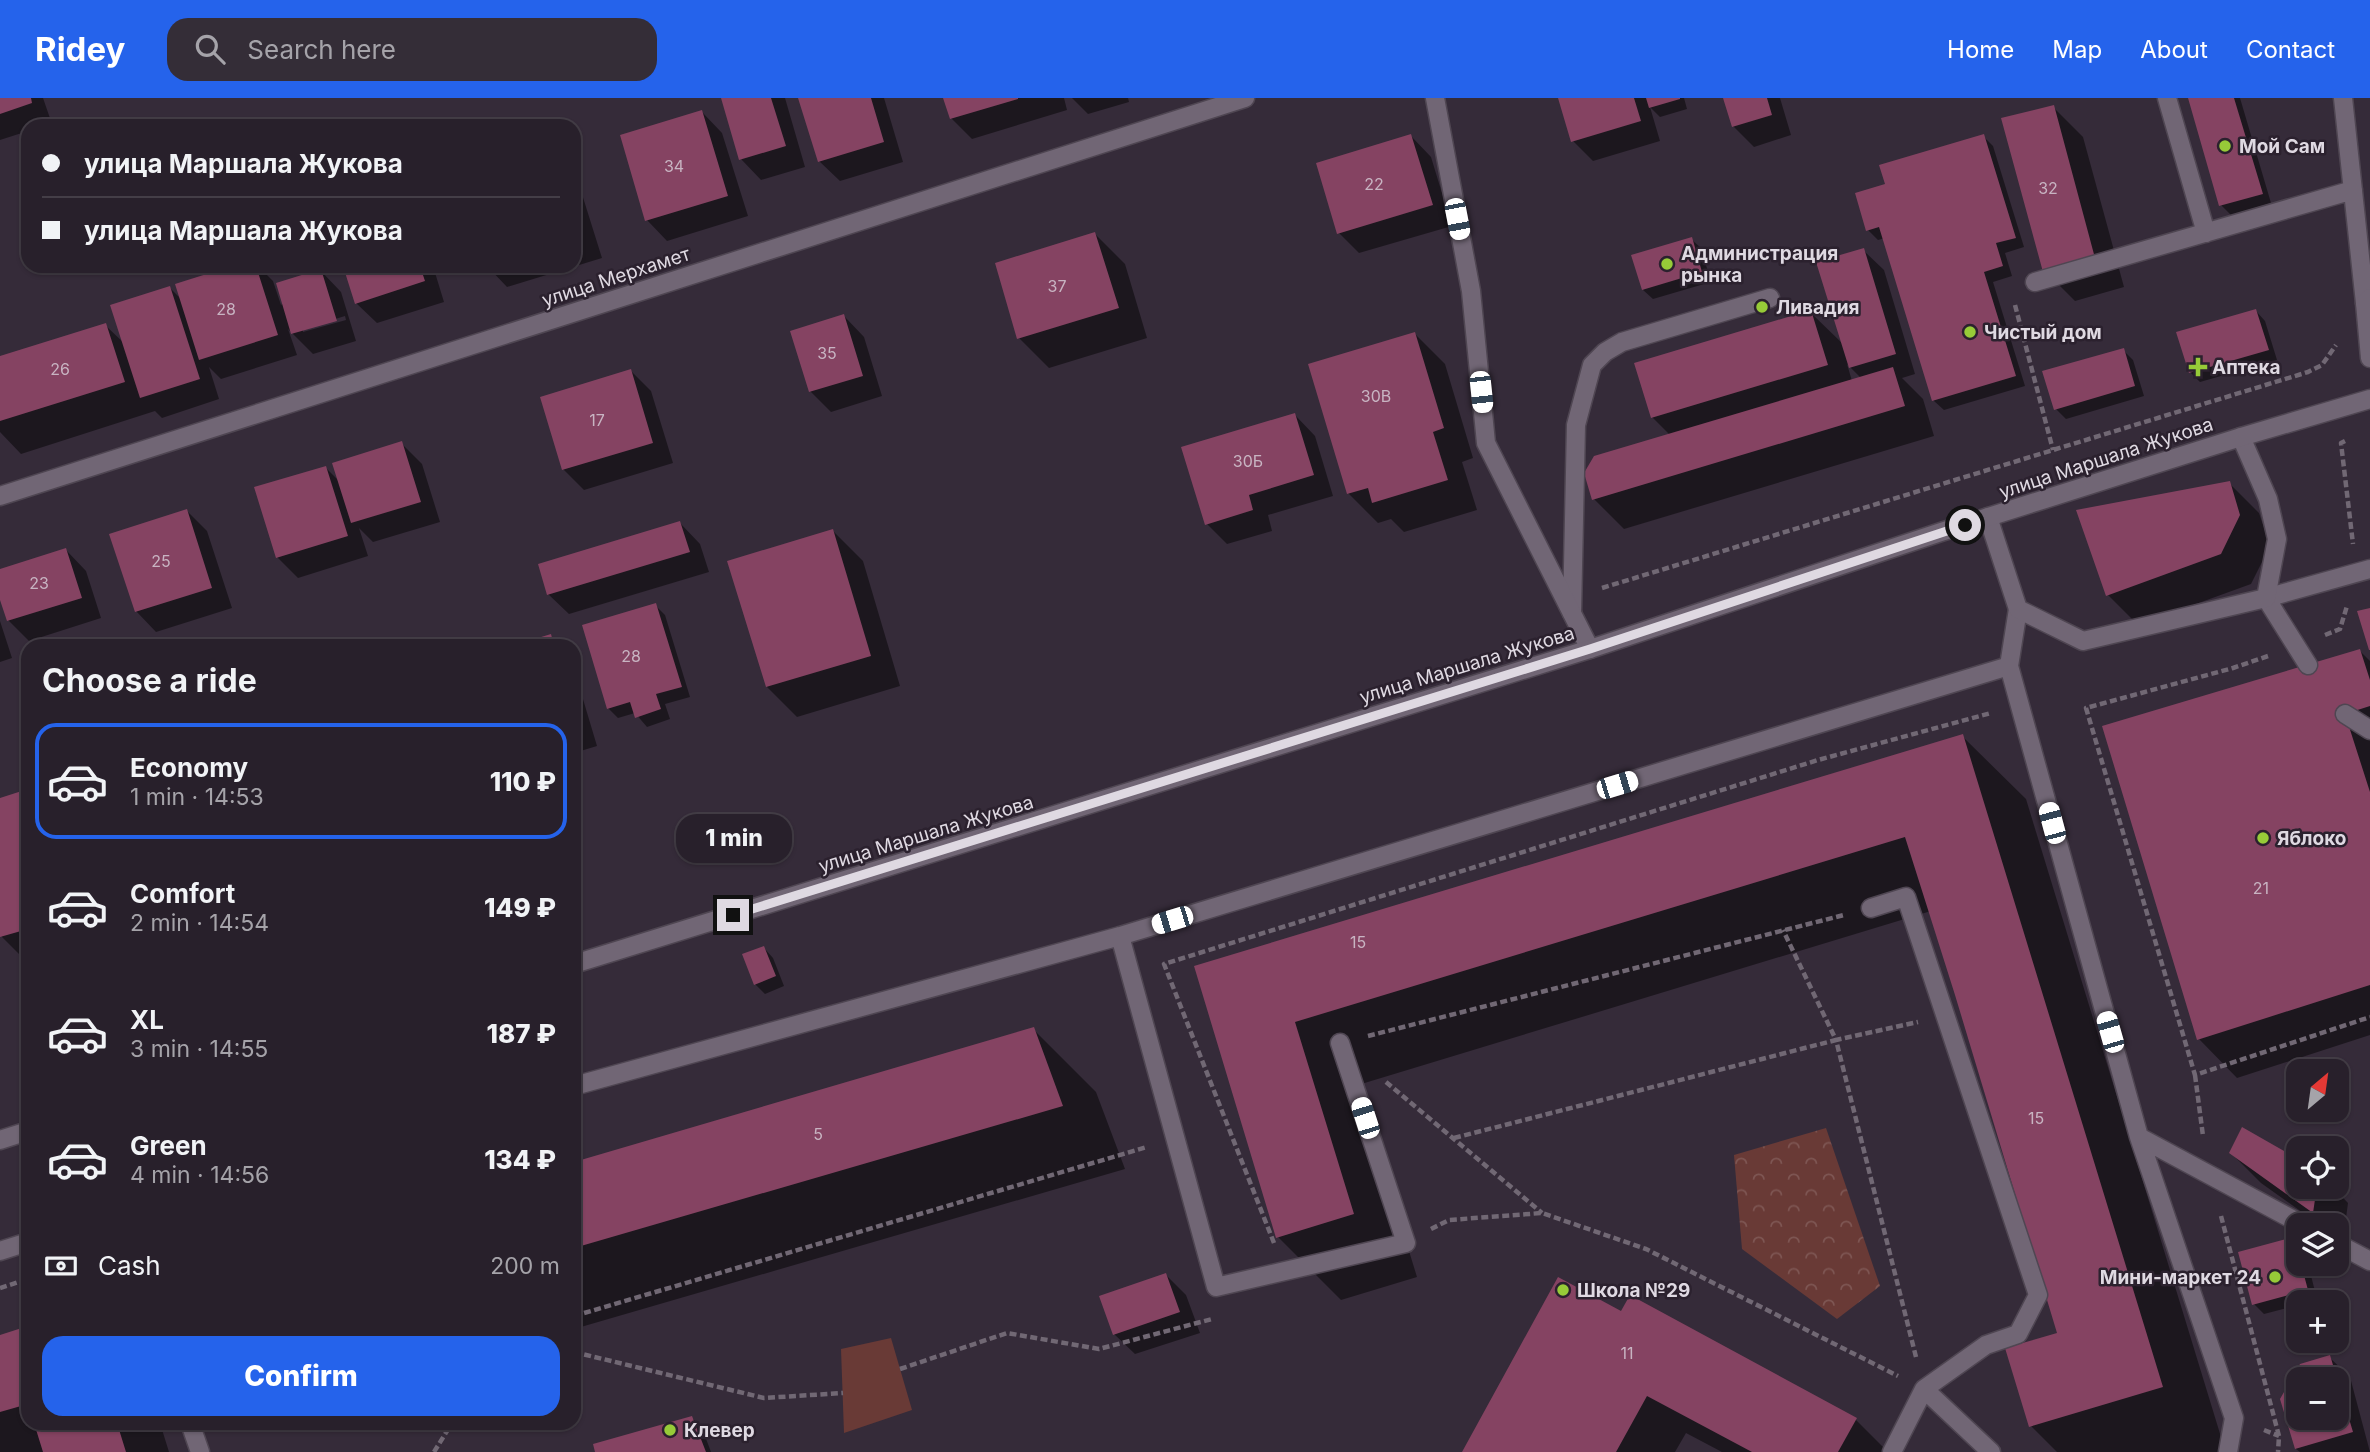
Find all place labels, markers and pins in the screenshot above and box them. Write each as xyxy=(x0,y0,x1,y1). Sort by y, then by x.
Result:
place label: Мой Сам xyxy=(2239,135,2325,158)
marker: Мой Сам xyxy=(2217,138,2233,154)
place label: Администрация рынка xyxy=(1681,242,1838,287)
marker: Администрация рынка xyxy=(1659,256,1675,272)
place label: Ливадия xyxy=(1776,296,1860,319)
marker: Ливадия xyxy=(1754,299,1770,315)
place label: Чистый дом xyxy=(1984,321,2102,344)
marker: Чистый дом xyxy=(1962,324,1978,340)
place label: Аптека xyxy=(2212,356,2281,379)
marker: Аптека xyxy=(2190,359,2206,375)
place label: Яблоко xyxy=(2277,827,2347,850)
marker: Яблоко xyxy=(2255,830,2271,846)
place label: Мини-маркет 24 xyxy=(2100,1266,2261,1289)
marker: Мини-маркет 24 xyxy=(2267,1269,2283,1285)
place label: Школа №29 xyxy=(1577,1279,1690,1302)
marker: Школа №29 xyxy=(1555,1282,1571,1298)
place label: Клевер xyxy=(684,1419,755,1442)
marker: Клевер xyxy=(662,1422,678,1438)

